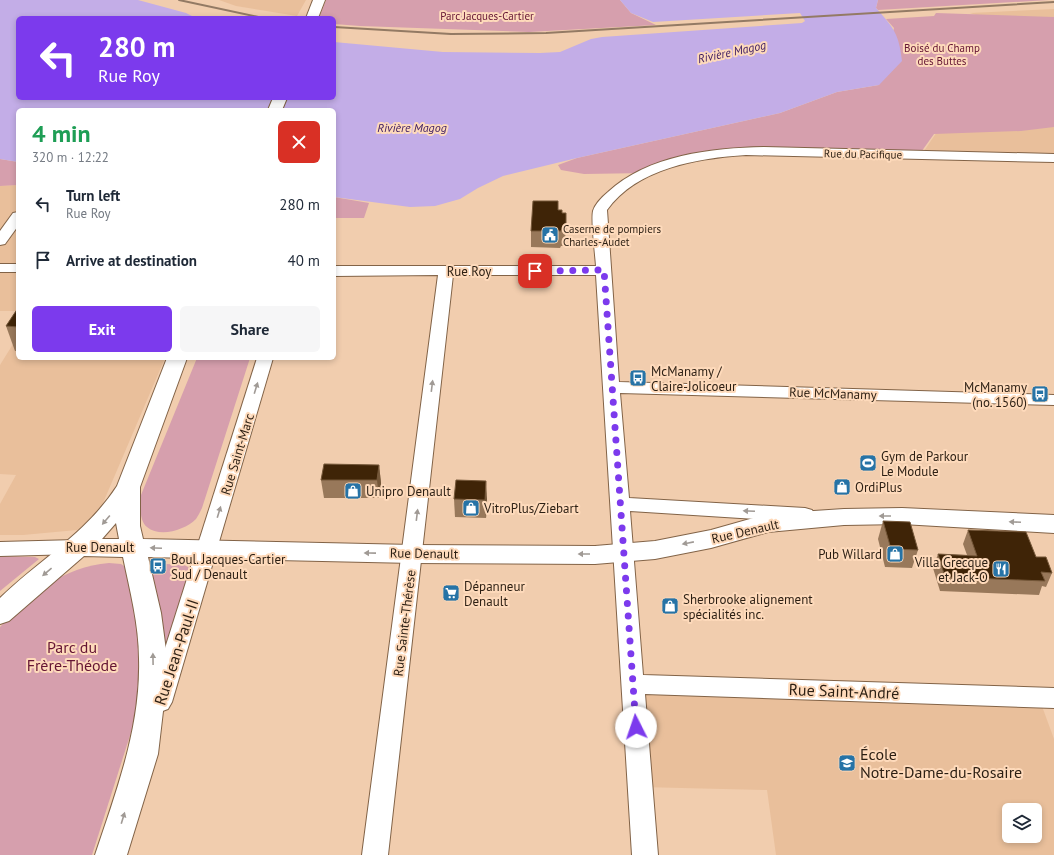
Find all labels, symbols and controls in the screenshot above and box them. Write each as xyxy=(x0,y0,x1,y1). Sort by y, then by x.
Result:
park label: Parc Jacques-Cartier xyxy=(440,9,534,23)
text: 280 m xyxy=(98,28,175,65)
icon: left xyxy=(32,32,84,84)
water label: Rivière Magog xyxy=(696,37,767,66)
park label: Boisé du Champ des Buttes xyxy=(904,41,980,68)
text: Rue Roy xyxy=(98,64,160,87)
text: 4 min xyxy=(32,118,91,149)
water label: Rivière Magog xyxy=(377,120,447,135)
button: close xyxy=(278,121,320,163)
street label: Rue du Pacifique xyxy=(824,146,903,162)
text: 320 m · 12:22 xyxy=(32,149,109,166)
text: Turn left xyxy=(66,186,120,205)
icon: left xyxy=(32,193,54,215)
text: 280 m xyxy=(279,195,320,214)
text: Rue Roy xyxy=(66,205,111,222)
place label: Caserne de pompiers Charles-Audet xyxy=(563,222,661,249)
public building icon: Caserne de pompiers Charles-Audet xyxy=(540,225,560,245)
icon: arrive xyxy=(32,249,54,271)
text: Arrive at destination xyxy=(66,251,197,270)
text: 40 m xyxy=(287,251,320,270)
pin xyxy=(518,254,552,288)
icon: arrive xyxy=(524,260,546,282)
street label: Rue Roy xyxy=(447,263,491,280)
button: Exit xyxy=(32,306,172,352)
button: Share xyxy=(180,306,320,352)
place label: McManamy / Claire-Jolicoeur xyxy=(651,363,737,395)
bus stop icon: McManamy / Claire-Jolicoeur xyxy=(628,368,648,388)
place label: McManamy (no. 1560) xyxy=(964,379,1027,411)
one-way arrow xyxy=(429,380,435,392)
one-way arrow xyxy=(253,381,259,393)
street label: Rue McManamy xyxy=(789,383,877,404)
bus stop icon: McManamy (no. 1560) xyxy=(1030,384,1050,404)
street label: Rue Saint-Marc xyxy=(217,411,258,497)
place label: Gym de Parkour Le Module xyxy=(881,448,969,480)
sports icon: Gym de Parkour Le Module xyxy=(858,453,878,473)
shop icon: OrdiPlus xyxy=(832,477,852,497)
place label: OrdiPlus xyxy=(855,479,902,496)
shop icon: Unipro Denault xyxy=(343,481,363,501)
place label: Unipro Denault xyxy=(366,483,451,500)
shop icon: VitroPlus/Ziebart xyxy=(461,498,481,518)
place label: VitroPlus/Ziebart xyxy=(483,500,579,517)
one-way arrow xyxy=(216,506,222,518)
one-way arrow xyxy=(743,508,755,515)
one-way arrow xyxy=(414,509,420,521)
one-way arrow xyxy=(878,513,891,519)
one-way arrow xyxy=(102,514,111,525)
street label: Rue Denault xyxy=(710,515,781,547)
one-way arrow xyxy=(1009,518,1021,525)
street label: Rue Denault xyxy=(66,539,135,556)
one-way arrow xyxy=(682,541,694,547)
street label: Rue Denault xyxy=(390,544,459,563)
shop icon: Pub Willard xyxy=(885,544,905,564)
one-way arrow xyxy=(149,545,162,551)
place label: Pub Willard xyxy=(818,546,882,563)
one-way arrow xyxy=(363,550,376,556)
place label: Boul. Jacques-Cartier Sud / Denault xyxy=(171,551,286,583)
one-way arrow xyxy=(577,551,590,557)
place label: Villa Grecque et Jack-O xyxy=(914,554,988,586)
bus stop icon: Boul. Jacques-Cartier Sud / Denault xyxy=(148,556,168,576)
restaurant icon: Villa Grecque et Jack-O xyxy=(991,559,1011,579)
one-way arrow xyxy=(41,567,52,576)
street label: Rue Sainte-Thérèse xyxy=(390,569,419,677)
place label: Dépanneur Denault xyxy=(464,578,525,610)
supermarket icon: Dépanneur Denault xyxy=(441,583,461,603)
place label: Sherbrooke alignement spécialités inc. xyxy=(683,591,813,623)
street label: Rue Jean-Paul-II xyxy=(149,596,203,708)
shop icon: Sherbrooke alignement spécialités inc. xyxy=(660,596,680,616)
park label: Parc du Frère-Théode xyxy=(27,637,117,675)
one-way arrow xyxy=(150,652,156,665)
street label: Rue Saint-André xyxy=(788,679,900,703)
position arrow xyxy=(615,706,657,748)
place label: École Notre-Dame-du-Rosaire xyxy=(860,744,1022,782)
school or university icon: École Notre-Dame-du-Rosaire xyxy=(837,753,857,773)
map controls xyxy=(1002,803,1042,843)
button: layers xyxy=(1002,803,1042,843)
one-way arrow xyxy=(120,811,126,823)

